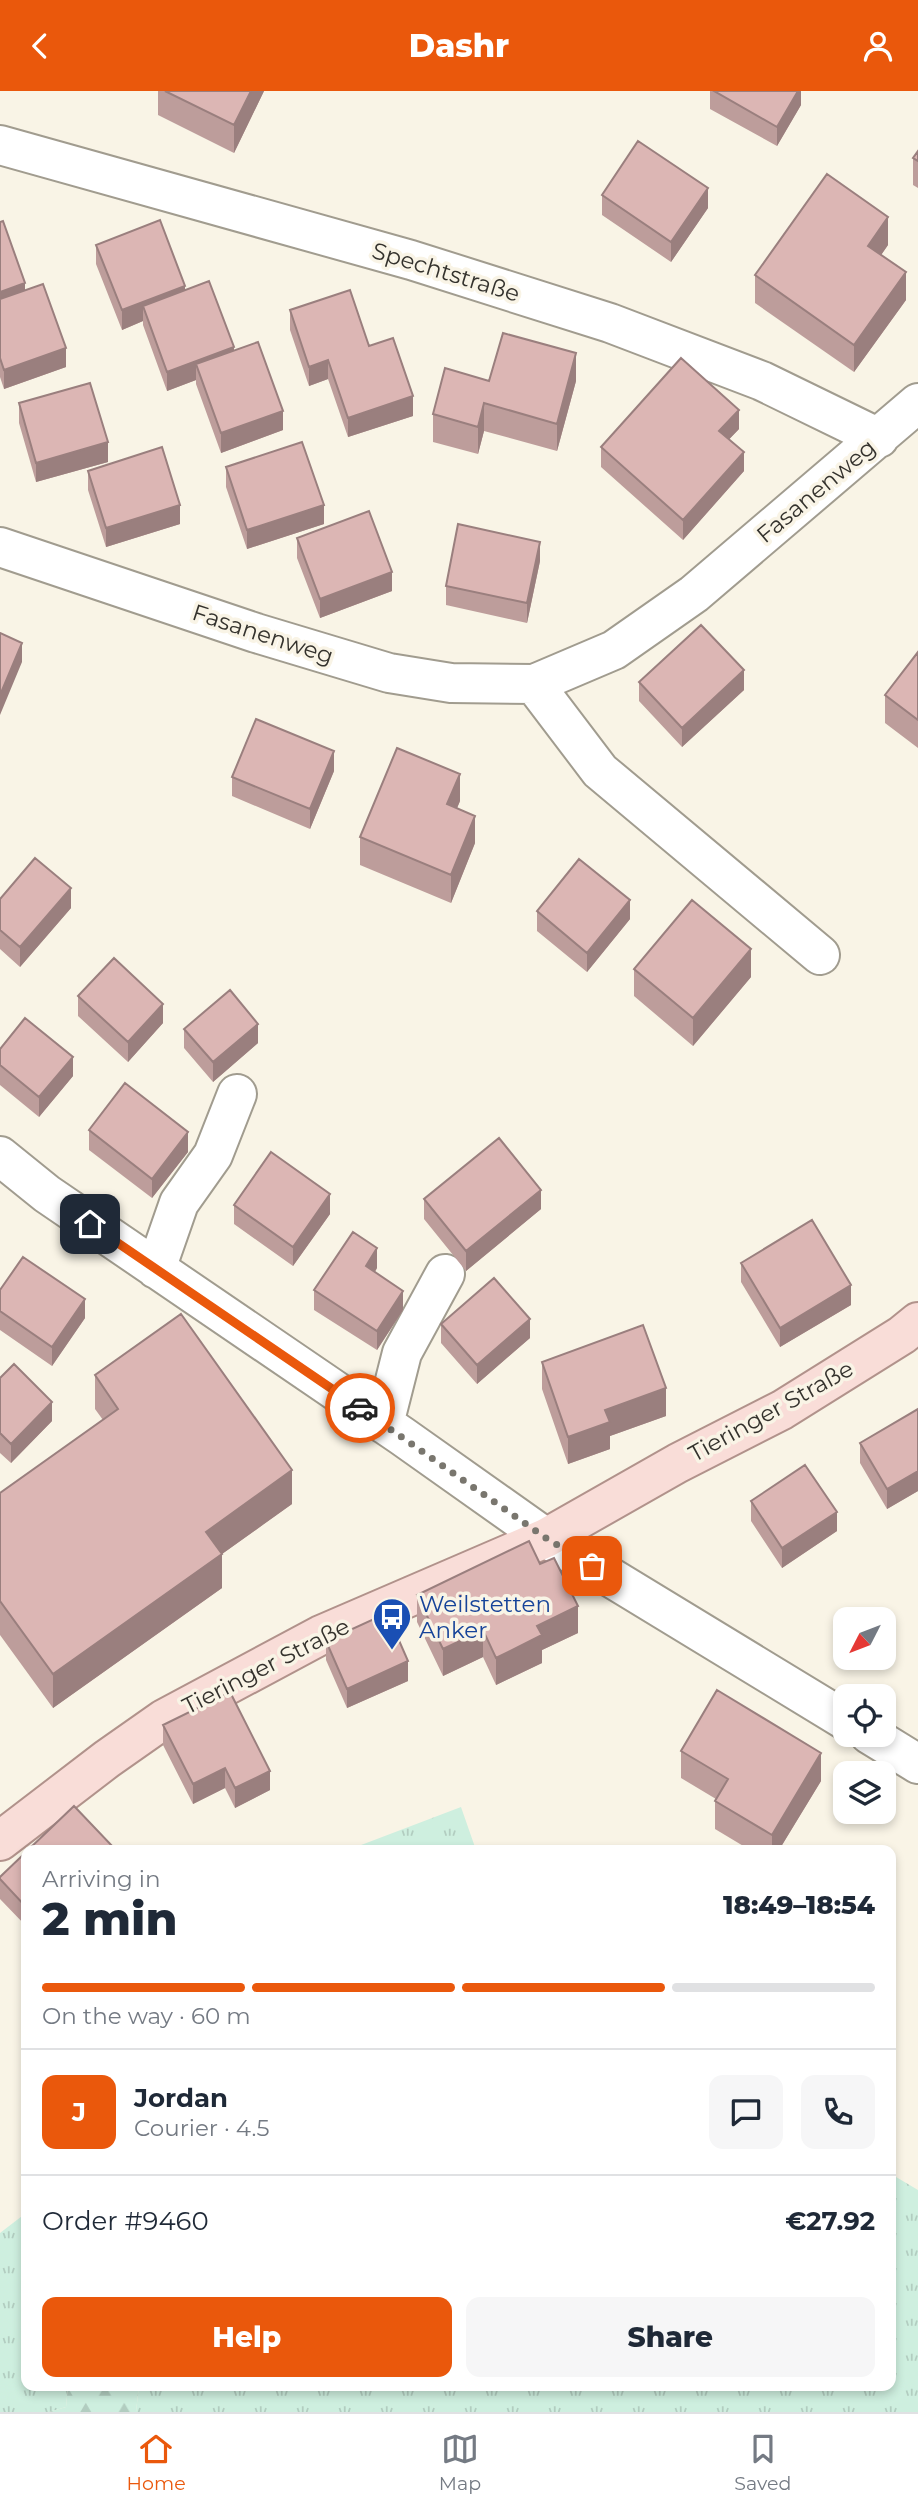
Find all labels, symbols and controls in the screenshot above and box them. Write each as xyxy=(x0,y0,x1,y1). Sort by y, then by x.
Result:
text: Dashr xyxy=(409,26,509,65)
icon: back xyxy=(21,27,59,65)
icon: person xyxy=(859,27,897,65)
street label: Spechtstraße xyxy=(369,236,523,308)
street label: Fasanenweg xyxy=(751,433,881,549)
street label: Fasanenweg xyxy=(189,598,337,670)
pin xyxy=(60,1194,120,1254)
icon: home xyxy=(71,1205,109,1243)
street label: Tieringer Straße xyxy=(684,1354,858,1468)
courier xyxy=(325,1373,395,1443)
icon: car xyxy=(341,1389,379,1427)
pin xyxy=(562,1536,622,1596)
icon: bag xyxy=(573,1547,611,1585)
place label: Weilstetten Anker xyxy=(419,1590,551,1644)
bus stop icon: Weilstetten Anker xyxy=(371,1596,413,1651)
north arrow xyxy=(833,1607,896,1669)
map controls xyxy=(833,1607,896,1824)
street label: Tieringer Straße xyxy=(178,1612,354,1720)
button: locate xyxy=(833,1684,896,1747)
button: layers xyxy=(833,1761,896,1824)
text: Arriving in xyxy=(42,1865,161,1893)
text: 18:49–18:54 xyxy=(723,1889,875,1921)
text: 2 min xyxy=(42,1890,177,1947)
text: On the way · 60 m xyxy=(42,2002,251,2030)
button: chat xyxy=(709,2075,783,2149)
button: phone xyxy=(801,2075,875,2149)
text: Jordan xyxy=(134,2082,228,2114)
text: J xyxy=(72,2096,86,2128)
text: Courier · 4.5 xyxy=(134,2114,269,2142)
text: Order #9460 xyxy=(42,2205,209,2237)
text: €27.92 xyxy=(785,2205,875,2237)
button: Help xyxy=(42,2297,452,2377)
button: Share xyxy=(466,2297,875,2377)
tab: Home xyxy=(127,2430,186,2495)
tab: Map xyxy=(439,2430,481,2495)
tab: Saved xyxy=(734,2430,791,2495)

